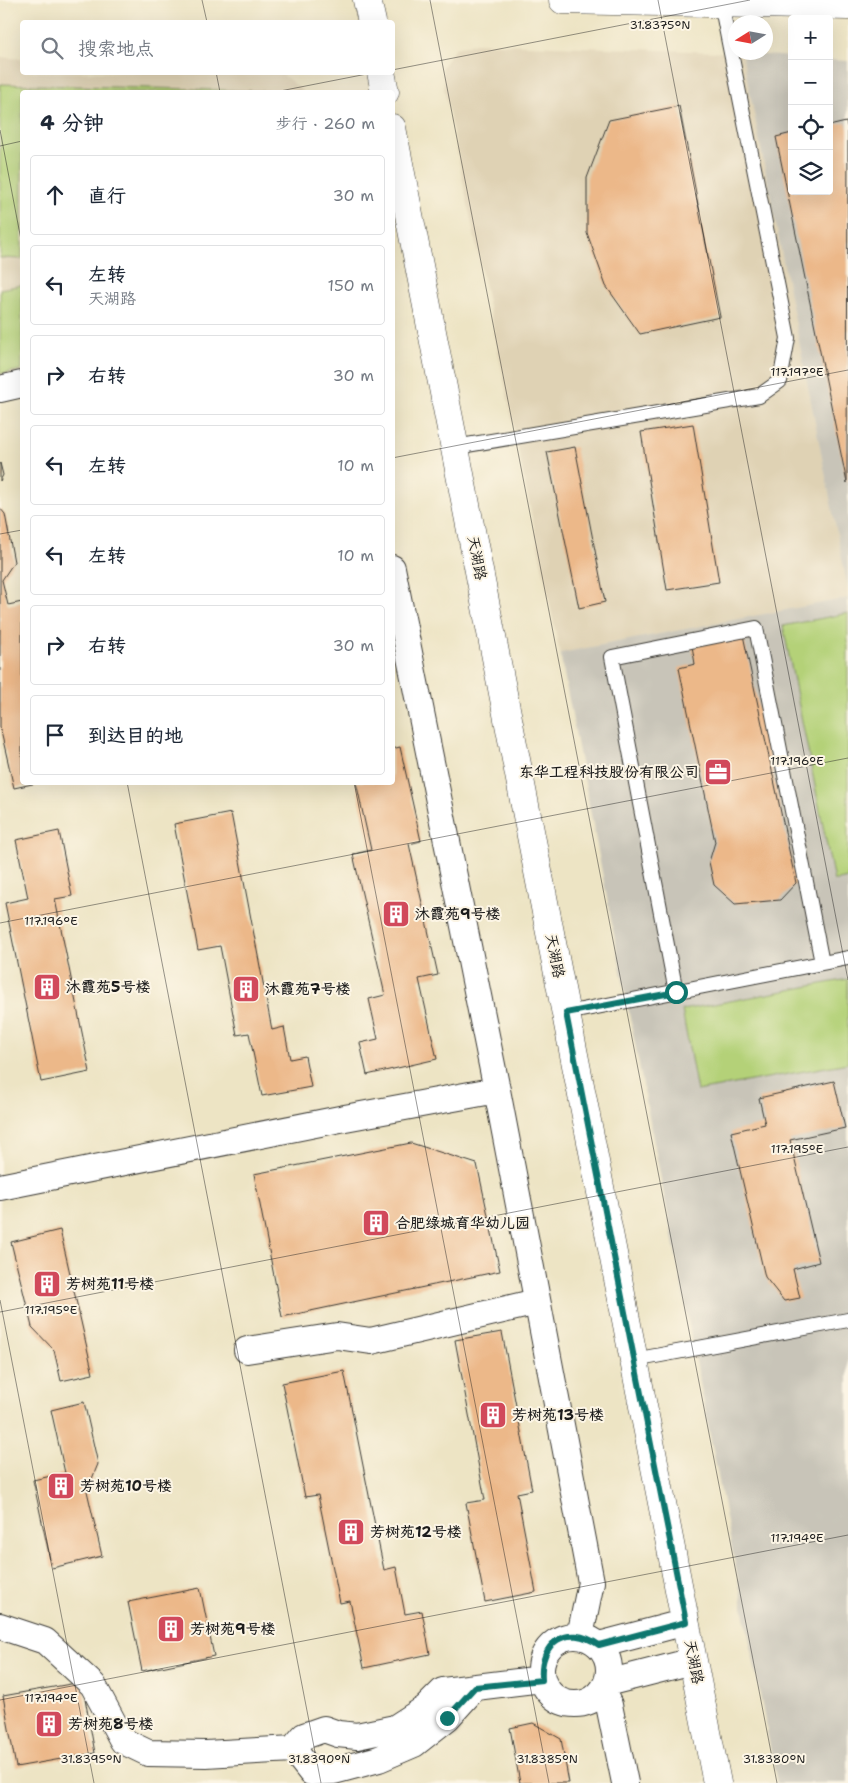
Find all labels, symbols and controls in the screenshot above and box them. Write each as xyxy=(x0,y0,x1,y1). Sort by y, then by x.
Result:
north arrow xyxy=(728,15,773,60)
map controls xyxy=(788,15,833,195)
button: + xyxy=(788,15,833,60)
text: 31.8375°N xyxy=(630,17,690,33)
search box xyxy=(20,20,395,75)
icon: search xyxy=(38,34,66,62)
text: 搜索地点 xyxy=(78,36,154,61)
button: − xyxy=(788,60,833,105)
button: locate xyxy=(788,105,833,150)
text: 4 分钟 xyxy=(40,109,104,137)
text: 步行 · 260 m xyxy=(276,113,375,134)
button: layers xyxy=(788,150,833,195)
icon: ahead xyxy=(41,181,69,209)
text: 直行 xyxy=(88,183,126,208)
text: 30 m xyxy=(333,185,374,206)
text: 左转 xyxy=(88,262,126,287)
icon: left xyxy=(41,271,69,299)
text: 150 m xyxy=(327,275,374,296)
text: 天湖路 xyxy=(88,288,136,309)
icon: right xyxy=(41,361,69,389)
text: 右转 xyxy=(88,363,126,388)
text: 117.197°E xyxy=(771,364,823,380)
text: 30 m xyxy=(333,365,374,386)
icon: left xyxy=(41,451,69,479)
text: 左转 xyxy=(88,453,126,478)
text: 10 m xyxy=(337,455,374,476)
street label: 天湖路 xyxy=(463,534,491,582)
icon: left xyxy=(41,541,69,569)
text: 左转 xyxy=(88,543,126,568)
text: 10 m xyxy=(337,545,374,566)
icon: right xyxy=(41,631,69,659)
text: 右转 xyxy=(88,633,126,658)
text: 30 m xyxy=(333,635,374,656)
icon: arrive xyxy=(41,721,69,749)
text: 到达目的地 xyxy=(88,723,183,748)
text: 117.196°E xyxy=(770,753,824,769)
office icon: 东华工程科技股份有限公司 xyxy=(703,757,733,787)
place label: 东华工程科技股份有限公司 xyxy=(519,762,699,782)
building icon: 沐霞苑9号楼 xyxy=(381,899,411,929)
place label: 沐霞苑9号楼 xyxy=(415,904,501,924)
text: 117.196°E xyxy=(24,913,78,929)
street label: 天湖路 xyxy=(541,932,569,980)
building icon: 沐霞苑5号楼 xyxy=(32,972,62,1002)
building icon: 沐霞苑7号楼 xyxy=(231,974,261,1004)
place label: 沐霞苑5号楼 xyxy=(66,977,150,997)
place label: 沐霞苑7号楼 xyxy=(265,979,351,999)
route start xyxy=(665,981,688,1004)
text: 117.195°E xyxy=(771,1141,823,1157)
building icon: 合肥绿城育华幼儿园 xyxy=(361,1208,391,1238)
place label: 合肥绿城育华幼儿园 xyxy=(395,1213,530,1233)
building icon: 芳树苑11号楼 xyxy=(32,1269,62,1299)
place label: 芳树苑11号楼 xyxy=(66,1274,154,1294)
text: 117.195°E xyxy=(25,1302,77,1318)
building icon: 芳树苑13号楼 xyxy=(478,1400,508,1430)
place label: 芳树苑13号楼 xyxy=(512,1405,604,1425)
building icon: 芳树苑10号楼 xyxy=(46,1471,76,1501)
place label: 芳树苑10号楼 xyxy=(80,1476,172,1496)
building icon: 芳树苑12号楼 xyxy=(336,1517,366,1547)
place label: 芳树苑12号楼 xyxy=(370,1522,462,1542)
text: 117.194°E xyxy=(770,1530,824,1546)
building icon: 芳树苑9号楼 xyxy=(156,1614,186,1644)
place label: 芳树苑9号楼 xyxy=(190,1619,276,1639)
street label: 天湖路 xyxy=(680,1638,708,1686)
text: 117.194°E xyxy=(24,1690,78,1706)
route end xyxy=(436,1707,459,1730)
building icon: 芳树苑8号楼 xyxy=(34,1709,64,1739)
place label: 芳树苑8号楼 xyxy=(68,1714,154,1734)
text: 31.8395°N xyxy=(60,1751,122,1767)
text: 31.8390°N xyxy=(288,1751,350,1767)
text: 31.8385°N xyxy=(516,1751,578,1767)
text: 31.8380°N xyxy=(743,1751,805,1767)

